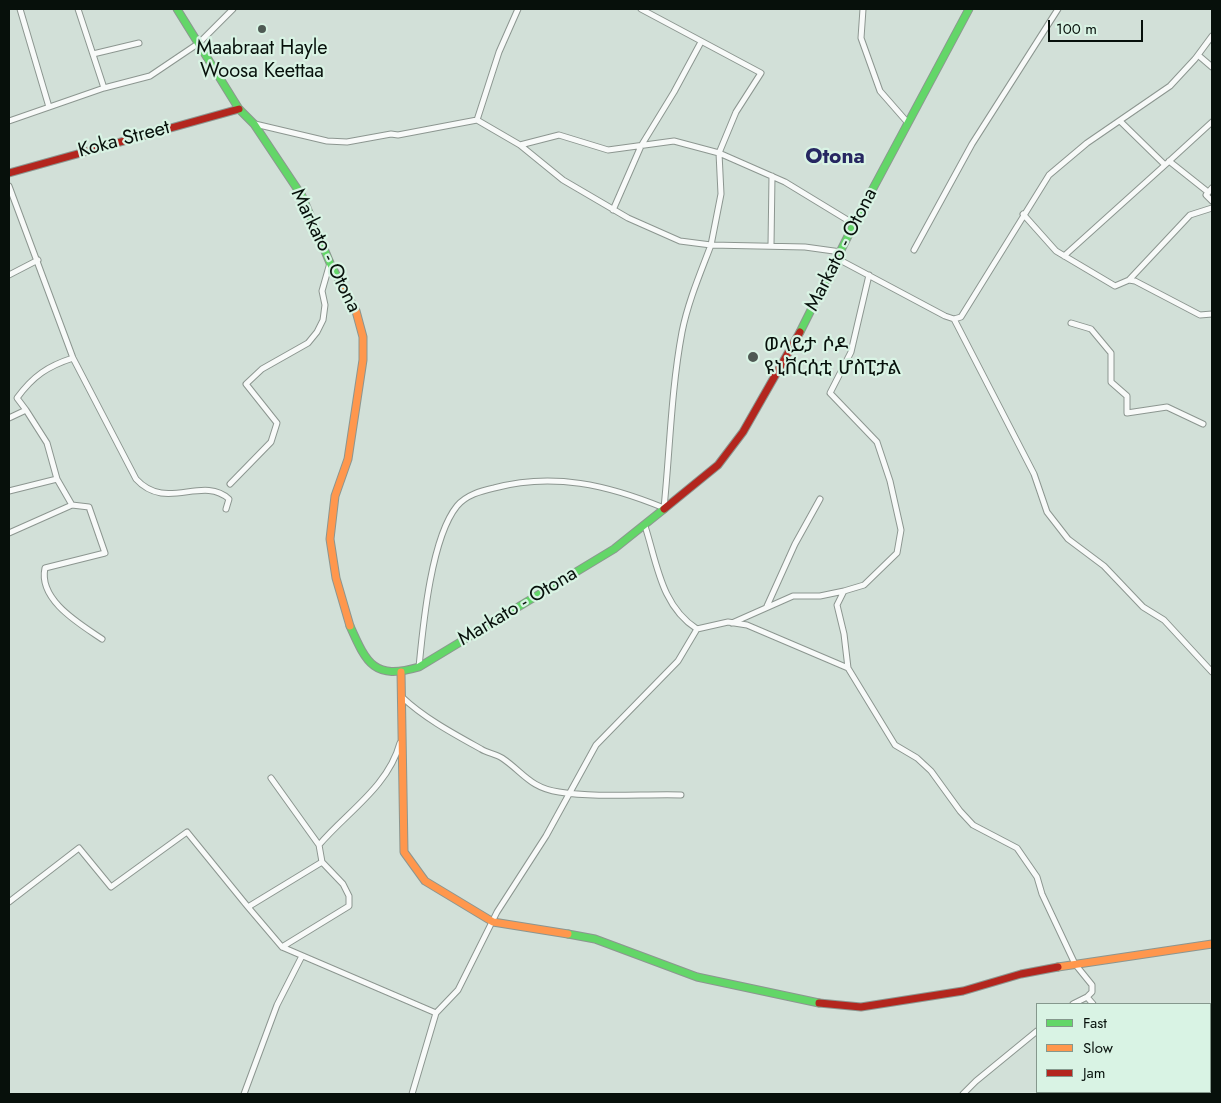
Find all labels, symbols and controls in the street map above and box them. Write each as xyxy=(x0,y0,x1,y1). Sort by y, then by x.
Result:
scale bar xyxy=(1051,10,1146,42)
text: 100 m xyxy=(1056,18,1097,40)
marker: Maabraat Hayle Woosa Keettaa xyxy=(256,23,268,35)
place label: Maabraat Hayle Woosa Keettaa xyxy=(196,37,328,84)
street label: Koka Street xyxy=(76,116,172,164)
district label: Otona xyxy=(805,145,865,171)
street label: Markato - Otona xyxy=(285,185,365,317)
street label: Markato - Otona xyxy=(801,185,883,315)
place label: ወላይታ ሶዶ ዩኒቨርሲቲ ሆስፒታል xyxy=(764,334,901,381)
marker: ወላይታ ሶዶ ዩኒቨርሲቲ ሆስፒታል xyxy=(746,350,760,364)
street label: Markato - Otona xyxy=(454,562,582,652)
legend xyxy=(1036,1003,1211,1093)
text: Fast xyxy=(1083,1012,1107,1034)
text: Slow xyxy=(1083,1037,1113,1059)
text: Jam xyxy=(1083,1062,1106,1084)

